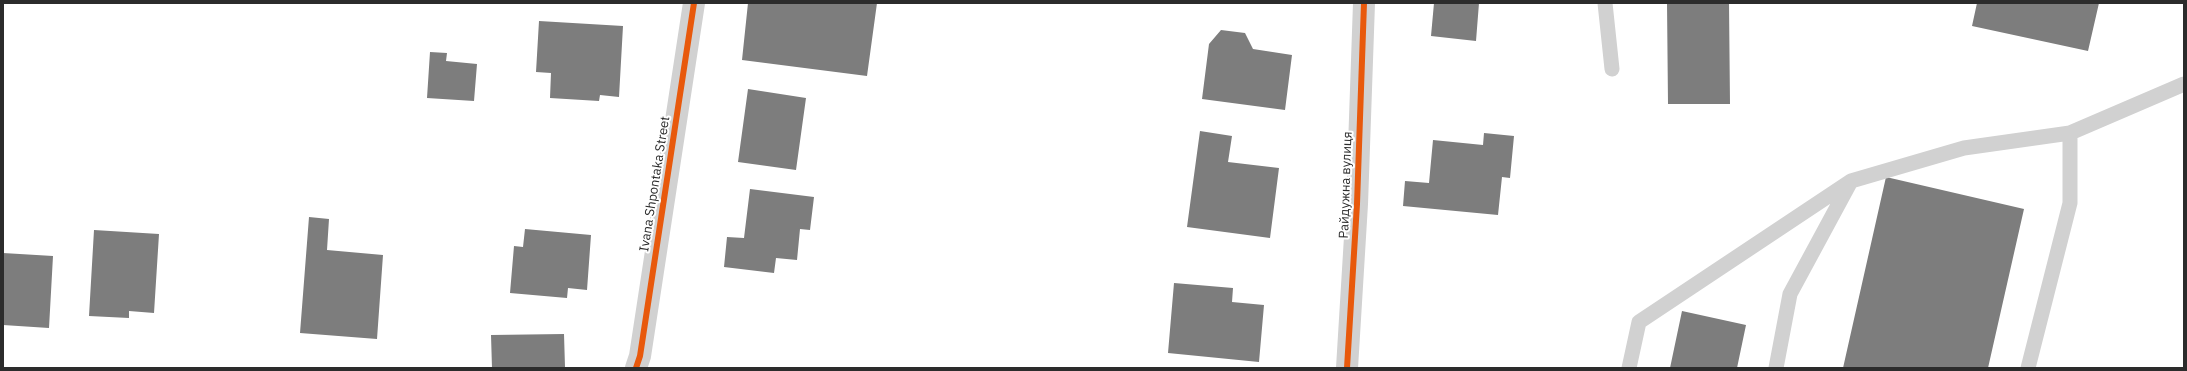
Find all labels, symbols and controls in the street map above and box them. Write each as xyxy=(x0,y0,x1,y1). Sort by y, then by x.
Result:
street label: Ivana Shpontaka Street xyxy=(637,115,673,253)
street label: Райдужна вулиця xyxy=(1336,131,1356,239)

